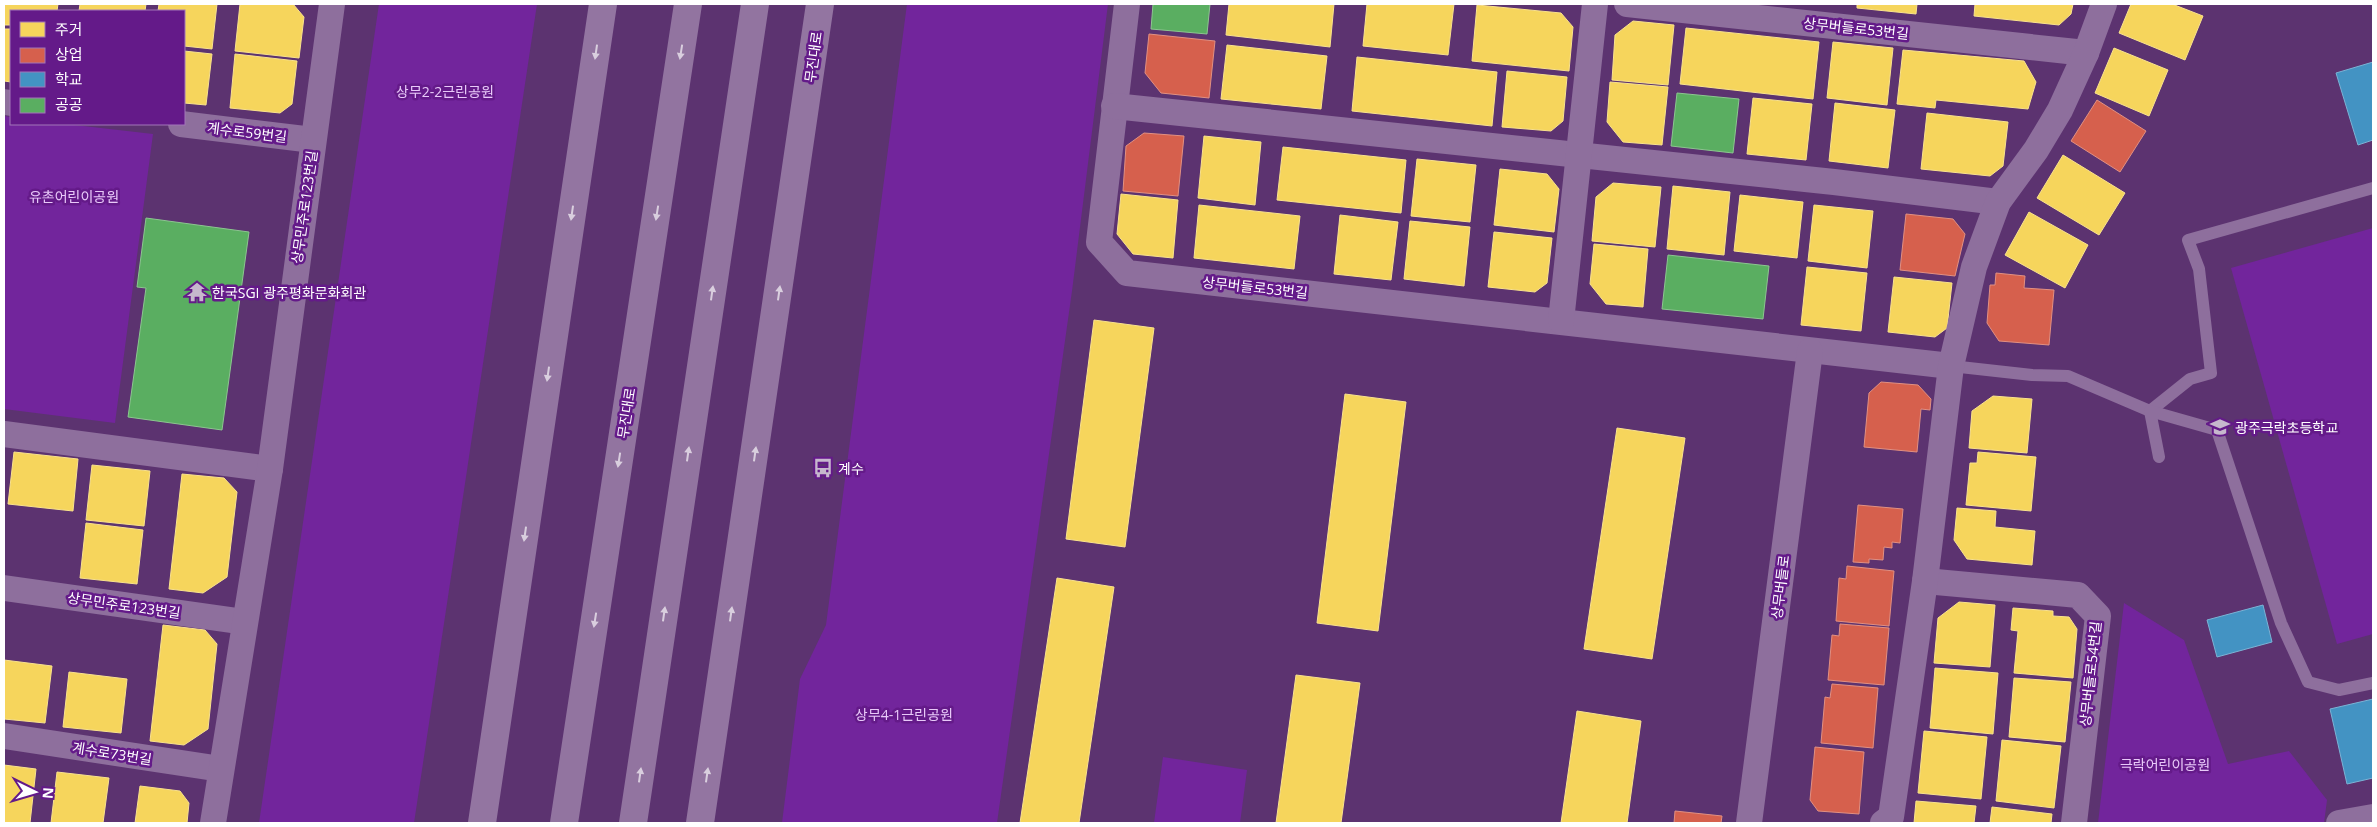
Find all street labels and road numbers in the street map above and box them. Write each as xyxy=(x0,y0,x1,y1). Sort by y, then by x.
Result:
street label: 상무버들로53번길 xyxy=(1802,13,1910,43)
street label: 무진대로 xyxy=(800,30,826,84)
street label: 계수로59번길 xyxy=(206,118,288,146)
street label: 상무민주로123번길 xyxy=(287,149,321,265)
street label: 상무버들로53번길 xyxy=(1201,272,1309,302)
street label: 무진대로 xyxy=(613,386,639,440)
street label: 상무버들로 xyxy=(1767,554,1793,620)
street label: 상무민주로123번길 xyxy=(66,588,182,622)
street label: 상무버들로54번길 xyxy=(2075,620,2105,728)
street label: 계수로73번길 xyxy=(71,737,153,769)

